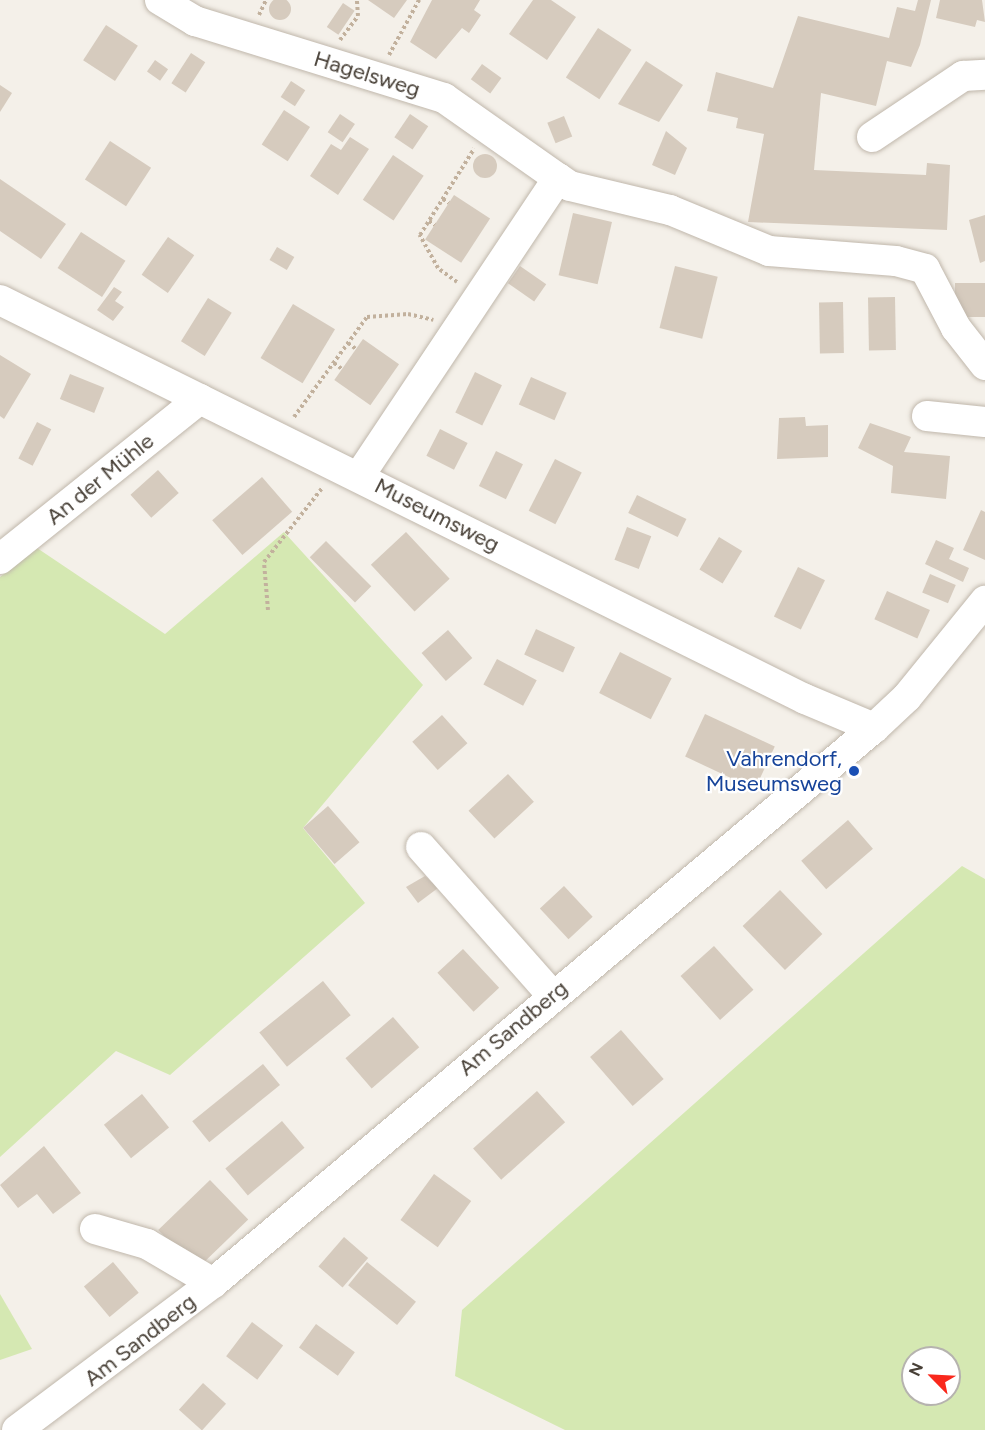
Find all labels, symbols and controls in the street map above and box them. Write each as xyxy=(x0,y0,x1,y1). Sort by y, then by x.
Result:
street label: Hagelsweg xyxy=(311,45,423,103)
street label: An der Mühle xyxy=(41,428,159,530)
street label: Museumsweg xyxy=(370,472,504,558)
place label: Vahrendorf, Museumsweg xyxy=(706,745,842,796)
marker: Vahrendorf, Museumsweg xyxy=(847,764,861,778)
street label: Am Sandberg xyxy=(453,975,573,1081)
street label: Am Sandberg xyxy=(79,1288,201,1392)
north arrow xyxy=(901,1346,961,1406)
text: N xyxy=(905,1360,927,1379)

